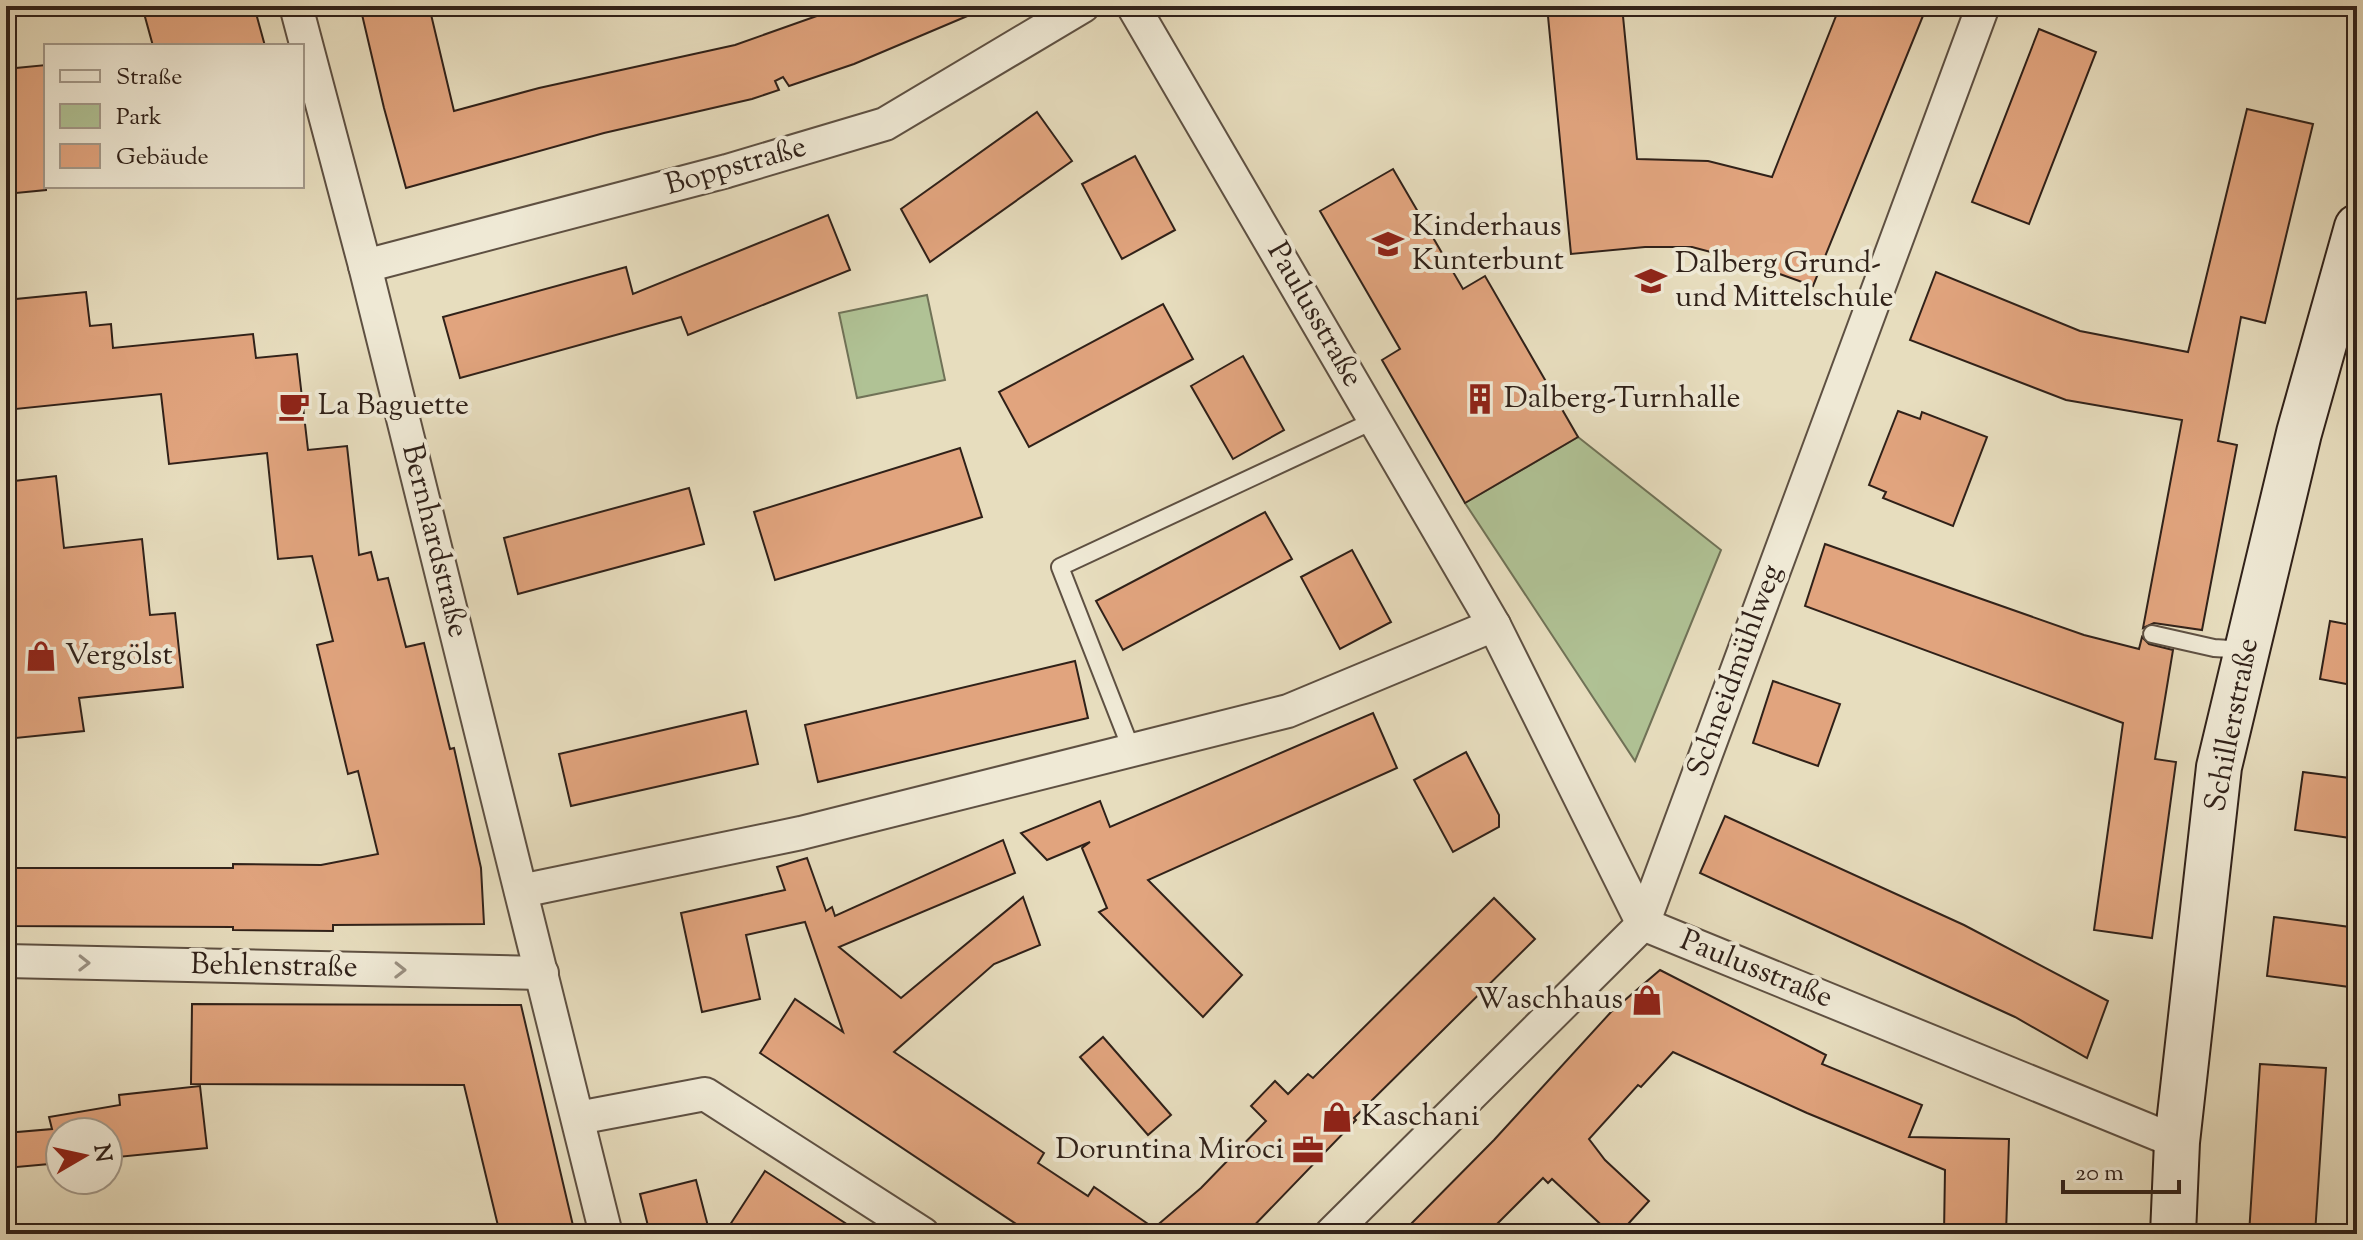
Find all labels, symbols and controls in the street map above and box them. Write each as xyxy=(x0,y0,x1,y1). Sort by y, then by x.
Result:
legend xyxy=(44,44,304,188)
text: Straße xyxy=(116,61,182,95)
text: Park xyxy=(116,101,162,135)
street label: Boppstraße xyxy=(660,126,812,208)
text: Gebäude xyxy=(116,141,209,175)
place label: Kinderhaus Kunterbunt xyxy=(1412,206,1564,283)
school or university icon: Kinderhaus Kunterbunt xyxy=(1371,227,1405,261)
street label: Paulusstraße xyxy=(1255,234,1373,396)
place label: Dalberg Grund- und Mittelschule xyxy=(1675,243,1894,320)
school or university icon: Dalberg Grund- und Mittelschule xyxy=(1634,264,1668,298)
place label: Dalberg-Turnhalle xyxy=(1504,378,1740,421)
building icon: Dalberg-Turnhalle xyxy=(1463,382,1497,416)
place label: La Baguette xyxy=(318,385,469,428)
cafe icon: La Baguette xyxy=(277,389,311,423)
street label: Bernhardstraße xyxy=(389,440,479,642)
street label: Schneidmühlweg xyxy=(1678,559,1794,783)
place label: Vergölst xyxy=(65,635,173,678)
street label: Schillerstraße xyxy=(2195,635,2271,815)
shop icon: Vergölst xyxy=(24,639,58,673)
street label: Paulusstraße xyxy=(1673,920,1839,1020)
street label: Behlenstraße xyxy=(190,944,358,990)
one-way arrow xyxy=(78,954,91,972)
one-way arrow xyxy=(394,961,407,978)
place label: Waschhaus xyxy=(1475,979,1623,1022)
shop icon: Waschhaus xyxy=(1630,983,1664,1017)
place label: Kaschani xyxy=(1361,1096,1479,1139)
shop icon: Kaschani xyxy=(1320,1100,1354,1134)
north arrow xyxy=(44,1116,124,1196)
place label: Doruntina Miroci xyxy=(1055,1129,1284,1172)
office icon: Doruntina Miroci xyxy=(1291,1133,1325,1167)
text: N xyxy=(84,1142,118,1165)
scale bar xyxy=(2063,1144,2179,1194)
text: 20 m xyxy=(2075,1157,2124,1191)

